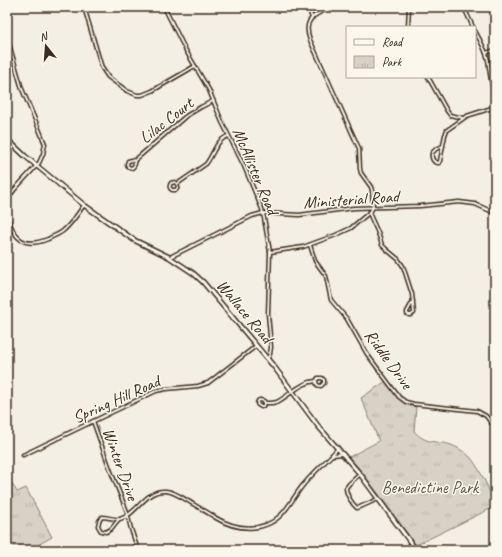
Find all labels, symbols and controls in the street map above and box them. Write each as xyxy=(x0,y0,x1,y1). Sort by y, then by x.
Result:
north arrow xyxy=(26,26,66,66)
legend xyxy=(346,26,476,78)
text: N xyxy=(38,28,50,44)
text: Road xyxy=(382,34,404,50)
text: Park xyxy=(382,54,403,70)
street label: Lilac Court xyxy=(135,91,199,148)
street label: McAllister Road xyxy=(228,125,284,220)
street label: Ministerial Road xyxy=(303,186,402,213)
street label: Wallace Road xyxy=(212,275,279,349)
street label: Riddle Drive xyxy=(360,325,418,394)
street label: Spring Hill Road xyxy=(69,370,165,428)
street label: Winter Drive xyxy=(98,425,144,505)
park label: Benedictine Park xyxy=(382,477,480,498)

